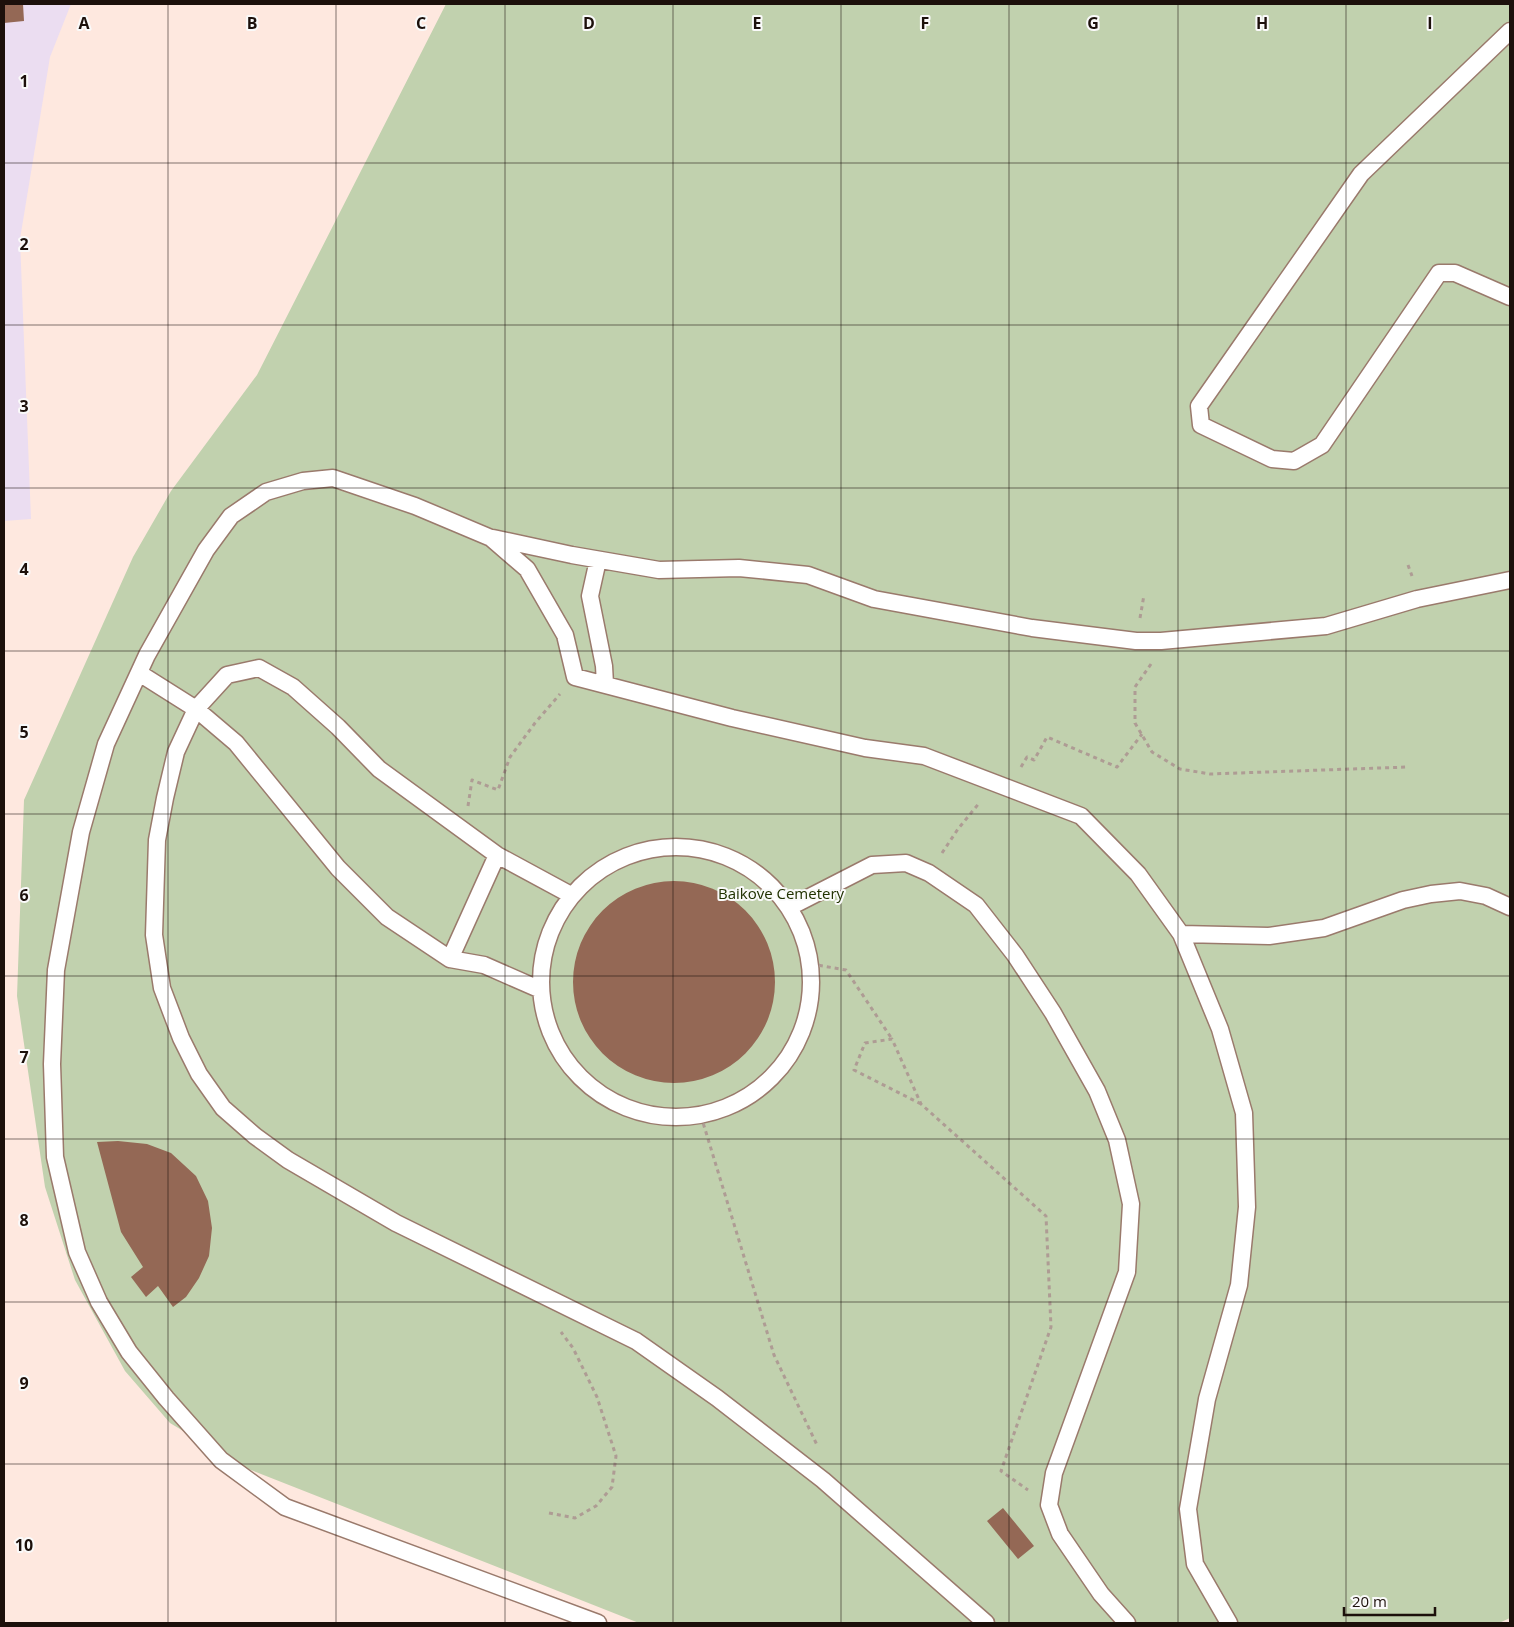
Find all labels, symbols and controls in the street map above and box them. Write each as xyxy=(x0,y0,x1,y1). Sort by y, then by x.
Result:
text: A xyxy=(78,12,90,34)
text: B xyxy=(247,12,257,34)
text: C xyxy=(416,12,426,34)
text: D xyxy=(583,12,595,34)
text: E xyxy=(753,12,762,34)
text: F xyxy=(921,12,929,34)
text: G xyxy=(1087,12,1099,34)
text: H xyxy=(1256,12,1268,34)
text: I xyxy=(1427,12,1433,34)
text: 1 xyxy=(19,70,29,92)
text: 2 xyxy=(19,233,29,255)
text: 3 xyxy=(19,395,29,417)
text: 4 xyxy=(19,558,29,580)
text: 5 xyxy=(19,721,29,743)
park label: Baikove Cemetery xyxy=(718,883,845,903)
text: 6 xyxy=(19,884,29,906)
text: 7 xyxy=(19,1046,29,1068)
text: 8 xyxy=(19,1209,29,1231)
text: 9 xyxy=(19,1372,29,1394)
text: 10 xyxy=(15,1534,33,1556)
scale bar xyxy=(1344,1584,1435,1616)
text: 20 m xyxy=(1352,1591,1387,1611)

